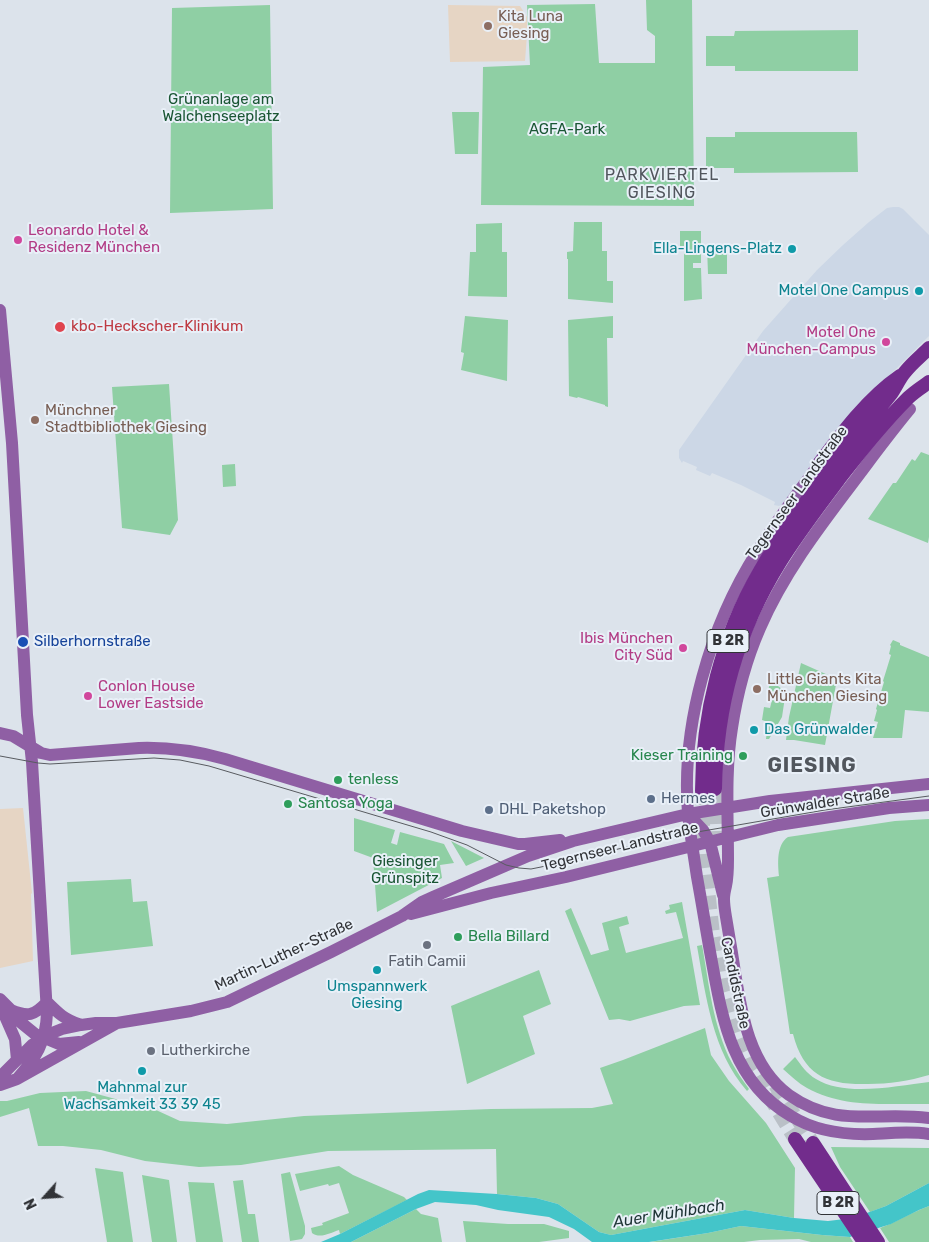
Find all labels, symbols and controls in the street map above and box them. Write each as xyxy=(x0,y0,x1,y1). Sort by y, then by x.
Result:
place label: Kita Luna Giesing xyxy=(498,8,563,43)
marker: Kita Luna Giesing xyxy=(482,20,494,32)
park label: Grünanlage am Walchenseeplatz xyxy=(162,91,280,126)
park label: AGFA-Park xyxy=(529,121,605,139)
district label: PARKVIERTEL GIESING xyxy=(603,165,721,203)
place label: Leonardo Hotel & Residenz München xyxy=(28,222,160,257)
marker: Leonardo Hotel & Residenz München xyxy=(12,234,24,246)
place label: Ella-Lingens-Platz xyxy=(653,240,782,258)
marker: Ella-Lingens-Platz xyxy=(786,243,798,255)
place label: Motel One Campus xyxy=(778,282,909,300)
marker: Motel One Campus xyxy=(913,285,925,297)
place label: kbo-Heckscher-Klinikum xyxy=(71,318,243,336)
marker: kbo-Heckscher-Klinikum xyxy=(53,320,67,334)
place label: Motel One München-Campus xyxy=(747,324,876,359)
marker: Motel One München-Campus xyxy=(880,336,892,348)
place label: Münchner Stadtbibliothek Giesing xyxy=(45,402,207,437)
marker: Münchner Stadtbibliothek Giesing xyxy=(29,414,41,426)
street label: Tegernseer Landstraße xyxy=(742,423,852,563)
place label: Ibis München City Süd xyxy=(580,630,673,665)
road number: B 2R xyxy=(707,630,749,652)
place label: Silberhornstraße xyxy=(34,633,151,651)
marker: Silberhornstraße xyxy=(16,635,30,649)
marker: Ibis München City Süd xyxy=(677,642,689,654)
place label: Little Giants Kita München Giesing xyxy=(767,671,887,706)
place label: Conlon House Lower Eastside xyxy=(98,678,204,713)
marker: Little Giants Kita München Giesing xyxy=(751,683,763,695)
marker: Conlon House Lower Eastside xyxy=(82,690,94,702)
place label: Das Grünwalder xyxy=(764,721,875,739)
marker: Das Grünwalder xyxy=(748,724,760,736)
place label: Kieser Training xyxy=(631,747,733,765)
marker: Kieser Training xyxy=(737,750,749,762)
district label: GIESING xyxy=(767,754,857,778)
place label: tenless xyxy=(348,771,399,789)
marker: tenless xyxy=(332,774,344,786)
street label: Grünwalder Straße xyxy=(759,784,891,822)
place label: Hermes xyxy=(661,790,715,808)
marker: Hermes xyxy=(645,793,657,805)
place label: Santosa Yoga xyxy=(298,795,393,813)
marker: Santosa Yoga xyxy=(282,798,294,810)
place label: DHL Paketshop xyxy=(499,801,606,819)
marker: DHL Paketshop xyxy=(483,804,495,816)
street label: Tegernseer Landstraße xyxy=(540,819,700,875)
park label: Giesinger Grünspitz xyxy=(371,853,439,888)
street label: Martin-Luther-Straße xyxy=(212,915,356,995)
place label: Bella Billard xyxy=(468,928,549,946)
marker: Bella Billard xyxy=(452,931,464,943)
street label: Candidstraße xyxy=(716,935,754,1031)
marker: Fatih Camii xyxy=(421,939,433,951)
place label: Fatih Camii xyxy=(388,953,466,971)
marker: Umspannwerk Giesing xyxy=(371,964,383,976)
place label: Umspannwerk Giesing xyxy=(327,978,427,1013)
place label: Lutherkirche xyxy=(161,1042,250,1060)
marker: Lutherkirche xyxy=(145,1045,157,1057)
marker: Mahnmal zur Wachsamkeit 33 39 45 xyxy=(136,1065,148,1077)
place label: Mahnmal zur Wachsamkeit 33 39 45 xyxy=(63,1079,221,1114)
north arrow xyxy=(20,1172,70,1222)
road number: B 2R xyxy=(817,1192,859,1214)
text: N xyxy=(21,1196,41,1212)
water label: Auer Mühlbach xyxy=(612,1196,726,1232)

